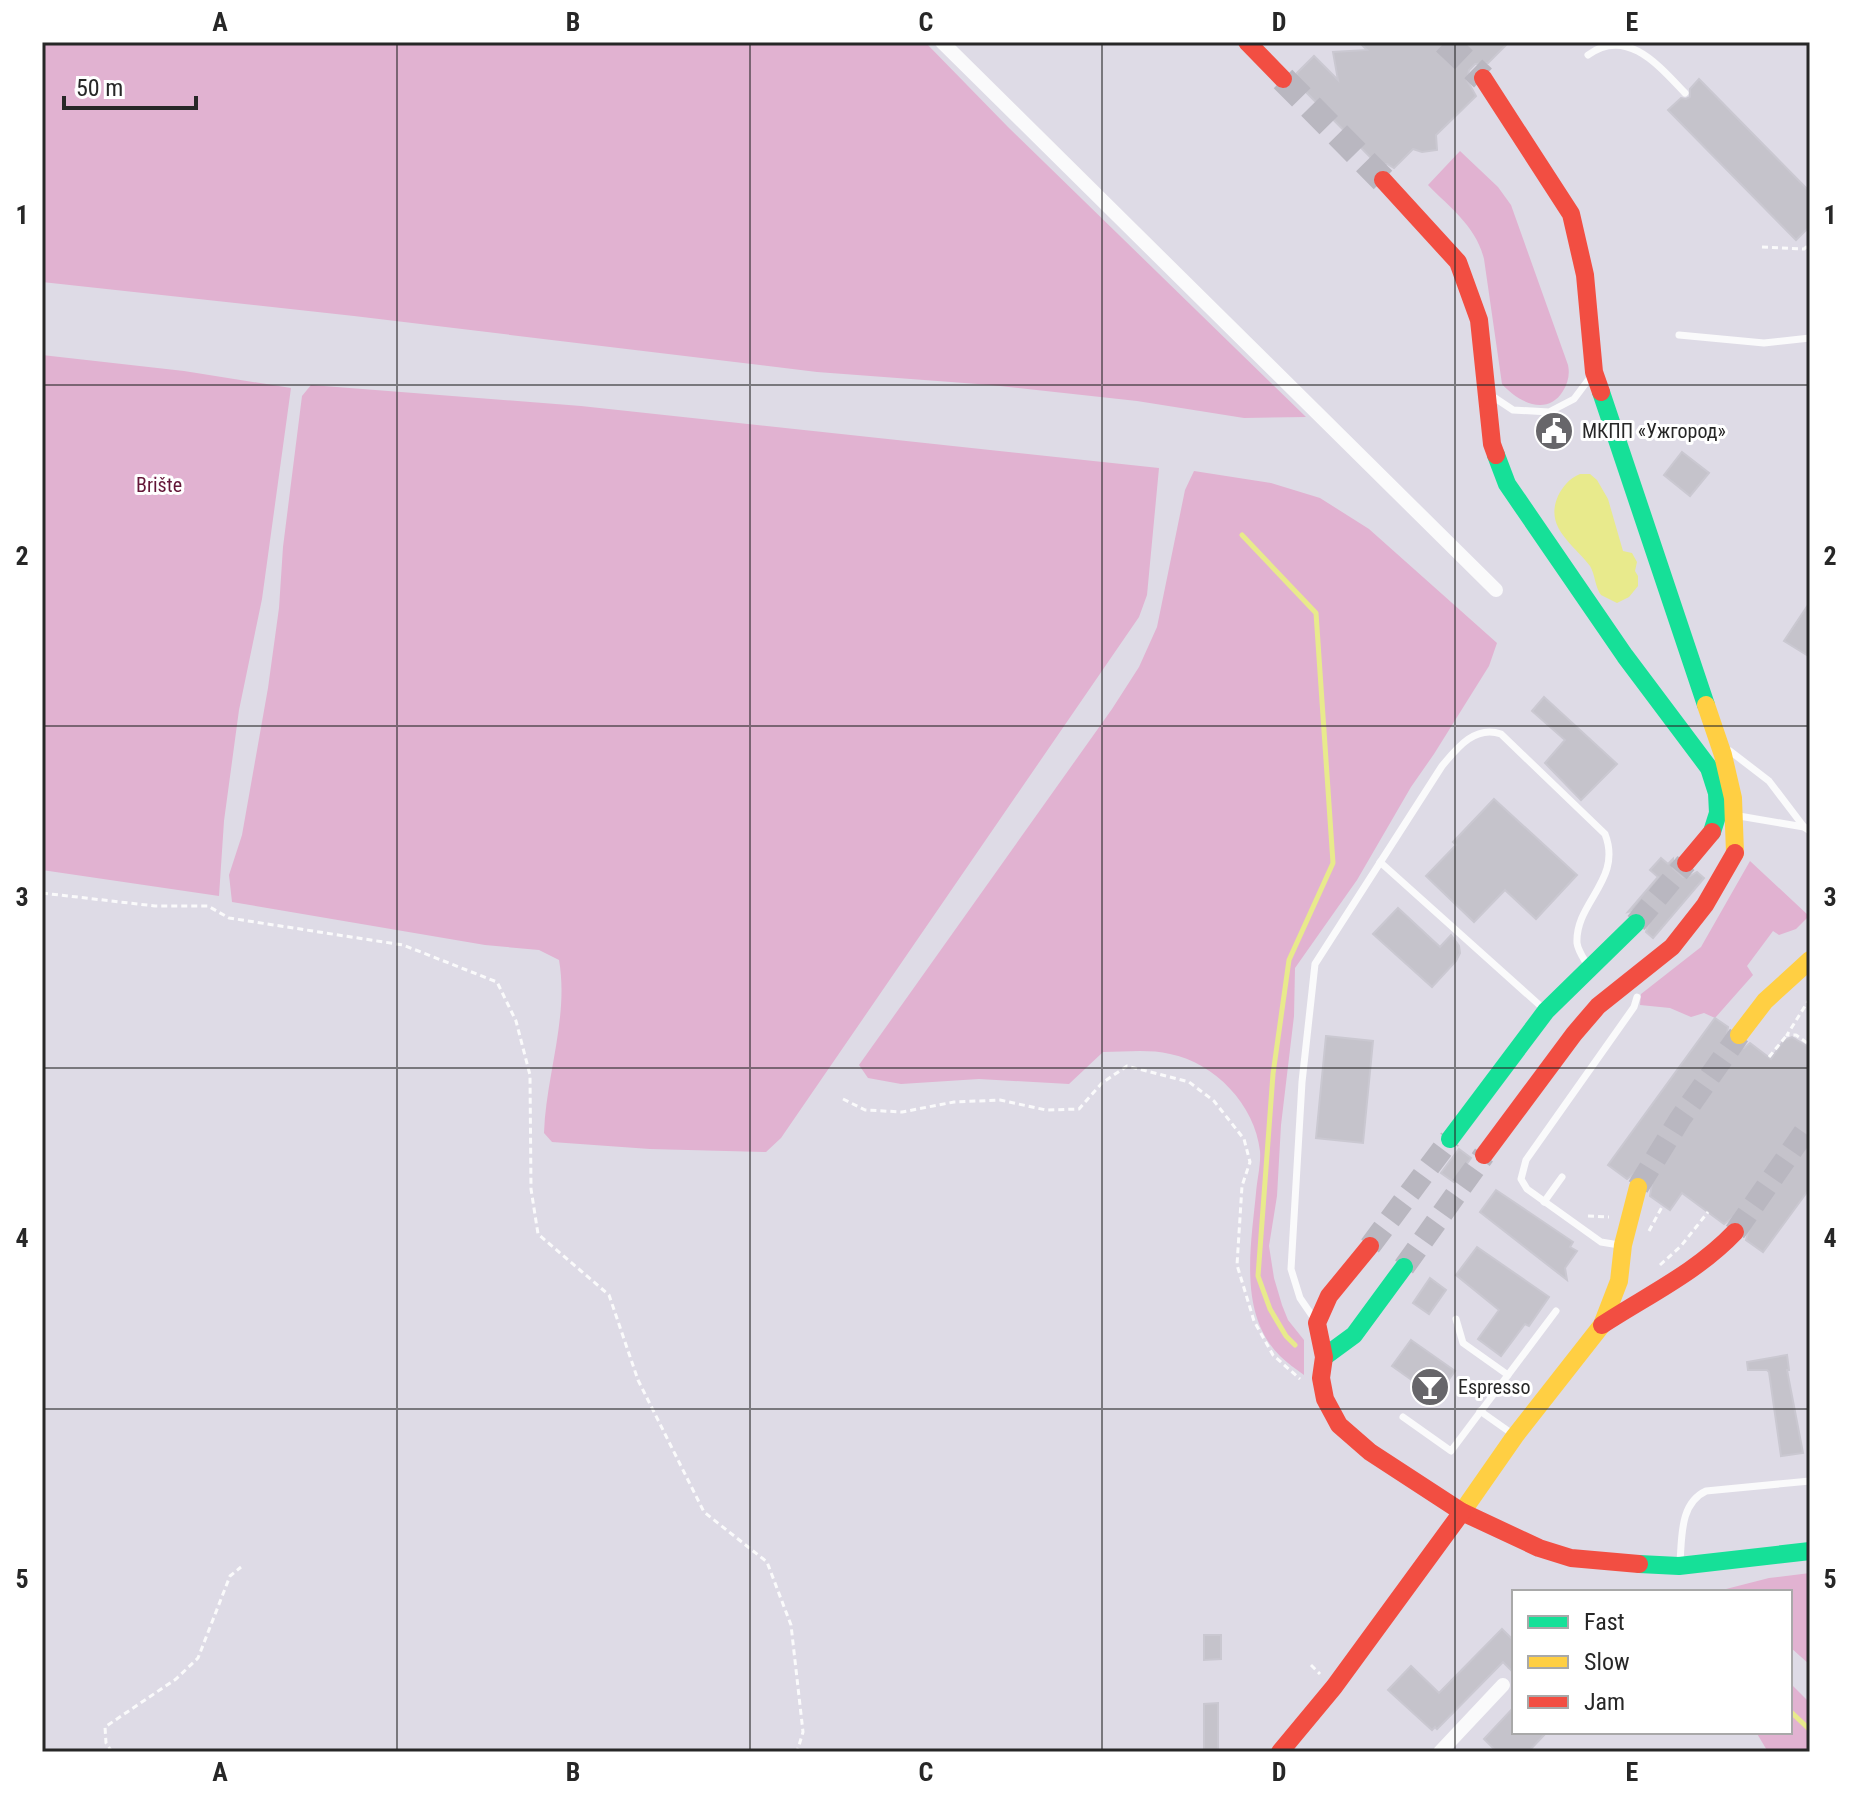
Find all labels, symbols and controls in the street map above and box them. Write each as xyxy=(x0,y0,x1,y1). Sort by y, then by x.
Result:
text: A xyxy=(212,7,228,37)
text: B xyxy=(566,7,580,37)
text: C xyxy=(919,7,934,37)
text: D xyxy=(1272,7,1286,37)
text: E xyxy=(1626,7,1639,37)
scale bar xyxy=(64,60,196,110)
text: 50 m xyxy=(76,74,123,102)
text: 1 xyxy=(15,200,29,230)
text: 1 xyxy=(1823,200,1837,230)
public building icon: МКПП «Ужгород» xyxy=(1533,410,1575,452)
place label: МКПП «Ужгород» xyxy=(1582,419,1726,443)
park label: Brište xyxy=(136,473,182,497)
text: 2 xyxy=(15,541,29,571)
text: 2 xyxy=(1823,541,1837,571)
text: 3 xyxy=(15,882,29,912)
text: 3 xyxy=(1823,882,1837,912)
text: 4 xyxy=(15,1223,29,1253)
text: 4 xyxy=(1823,1223,1837,1253)
bar icon: Espresso xyxy=(1409,1366,1451,1408)
place label: Espresso xyxy=(1458,1375,1531,1399)
text: 5 xyxy=(15,1564,29,1594)
text: 5 xyxy=(1823,1564,1837,1594)
legend xyxy=(1512,1590,1792,1734)
text: Fast xyxy=(1584,1608,1625,1636)
text: Slow xyxy=(1584,1648,1630,1676)
text: Jam xyxy=(1584,1688,1625,1716)
text: A xyxy=(212,1757,228,1787)
text: B xyxy=(566,1757,580,1787)
text: C xyxy=(919,1757,934,1787)
text: D xyxy=(1272,1757,1286,1787)
text: E xyxy=(1626,1757,1639,1787)

